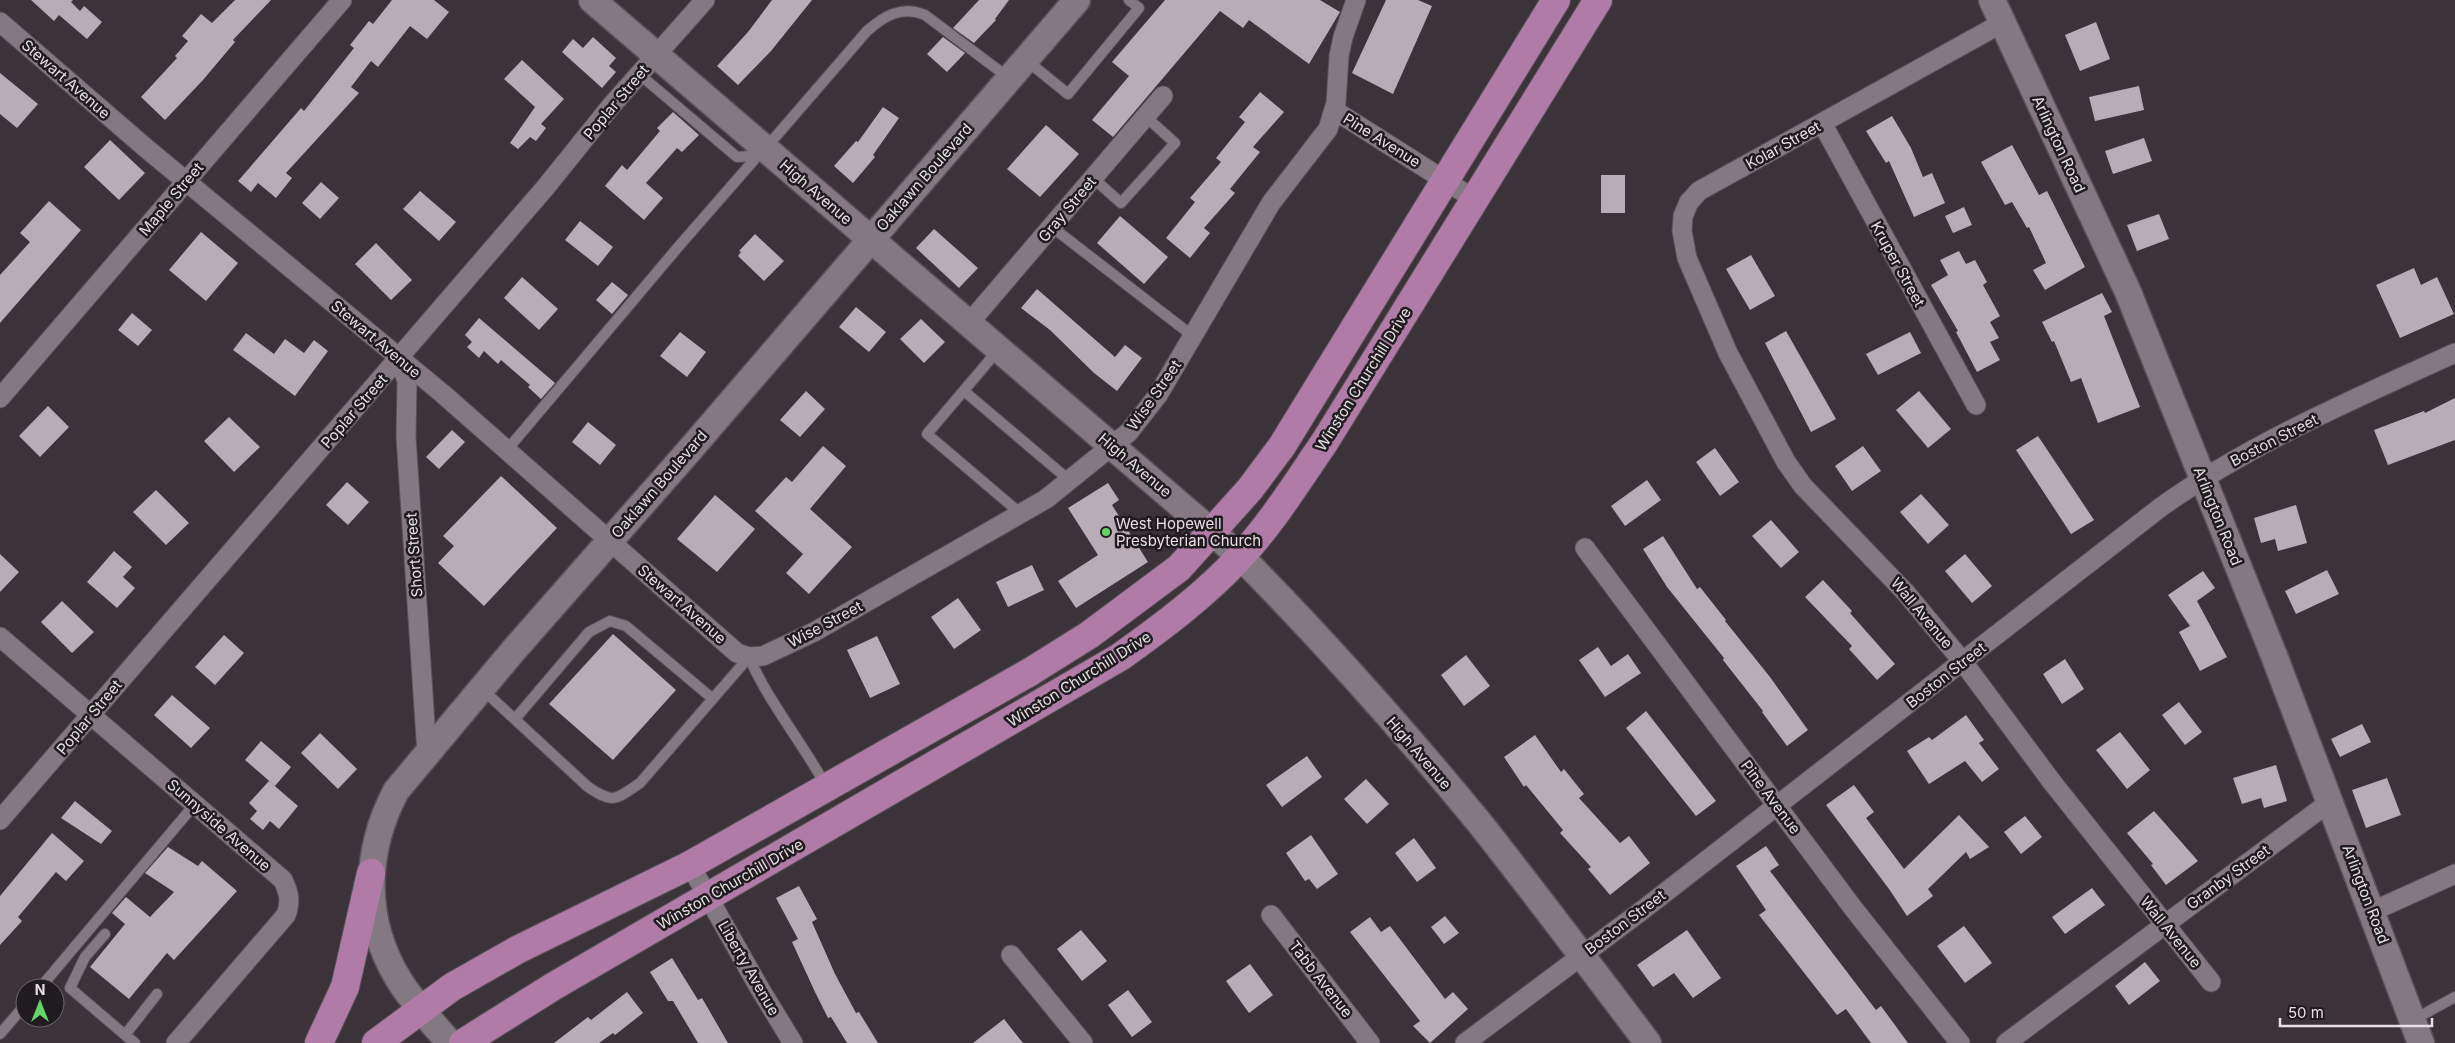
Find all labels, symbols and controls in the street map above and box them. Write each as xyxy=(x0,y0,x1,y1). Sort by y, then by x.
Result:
street label: Stewart Avenue xyxy=(18,35,114,123)
street label: Poplar Street xyxy=(579,61,653,143)
street label: Arlington Road xyxy=(2028,93,2090,195)
street label: Pine Avenue xyxy=(1340,109,1424,171)
street label: Kolar Street xyxy=(1742,117,1824,173)
street label: Oaklawn Boulevard xyxy=(872,119,976,235)
street label: High Avenue xyxy=(776,155,856,229)
street label: Maple Street xyxy=(135,158,207,240)
street label: Gray Street xyxy=(1034,172,1100,246)
street label: Kruper Street xyxy=(1867,218,1929,310)
street label: Stewart Avenue xyxy=(327,296,425,382)
street label: Winston Churchill Drive xyxy=(1311,304,1415,454)
street label: Wise Street xyxy=(1123,356,1185,434)
street label: Poplar Street xyxy=(317,370,391,452)
street label: Boston Street xyxy=(2227,410,2321,470)
street label: Oaklawn Boulevard xyxy=(607,426,711,542)
street label: High Avenue xyxy=(1095,429,1175,501)
street label: Arlington Road xyxy=(2190,464,2246,568)
street label: Short Street xyxy=(402,512,426,598)
place label: West Hopewell Presbyterian Church xyxy=(1116,514,1261,550)
marker: West Hopewell Presbyterian Church xyxy=(1100,526,1112,538)
street label: Stewart Avenue xyxy=(634,560,730,648)
street label: Wall Avenue xyxy=(1887,574,1957,652)
street label: Wise Street xyxy=(785,596,866,652)
street label: Winston Churchill Drive xyxy=(1004,627,1154,731)
street label: Boston Street xyxy=(1902,638,1990,712)
street label: Poplar Street xyxy=(52,676,126,758)
street label: High Avenue xyxy=(1382,713,1456,793)
street label: Pine Avenue xyxy=(1737,756,1805,838)
street label: Sunnyside Avenue xyxy=(163,775,275,875)
street label: Winston Churchill Drive xyxy=(653,834,807,934)
street label: Granby Street xyxy=(2183,840,2273,913)
street label: Arlington Road xyxy=(2338,842,2394,946)
street label: Boston Street xyxy=(1581,886,1669,958)
street label: Wall Avenue xyxy=(2136,892,2206,972)
street label: Liberty Avenue xyxy=(714,917,784,1019)
street label: Tabb Avenue xyxy=(1285,937,1357,1021)
north arrow xyxy=(15,978,65,1028)
text: N xyxy=(35,981,45,998)
scale bar xyxy=(2280,996,2432,1028)
text: 50 m xyxy=(2288,1003,2324,1022)

